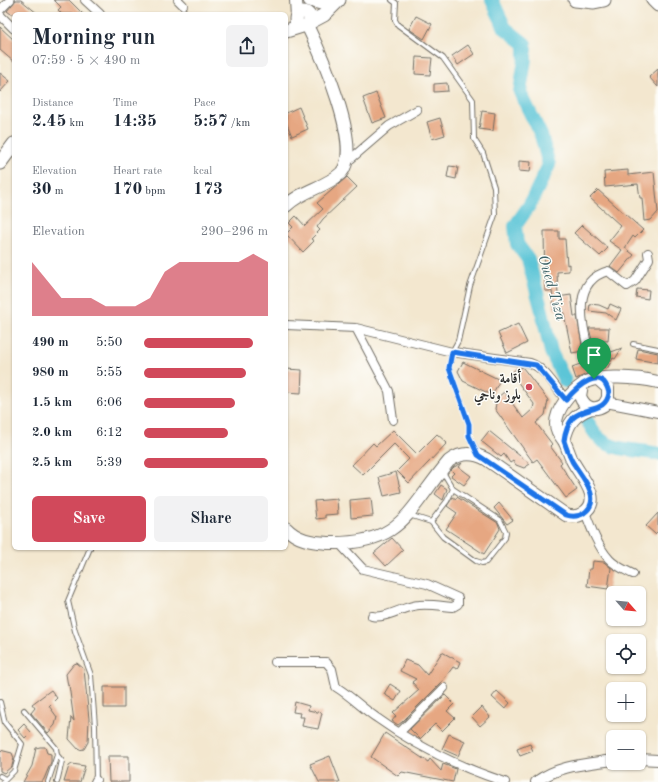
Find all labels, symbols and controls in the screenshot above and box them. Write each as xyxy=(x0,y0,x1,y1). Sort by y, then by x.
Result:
button: share xyxy=(226,25,268,67)
text: Morning run xyxy=(32,27,155,49)
text: 07:59 · 5 × 490 m xyxy=(32,54,140,67)
text: Distance xyxy=(32,98,73,109)
text: Time xyxy=(113,98,137,109)
text: Pace xyxy=(193,98,216,109)
text: 2.45 xyxy=(32,113,66,130)
text: 14:35 xyxy=(113,113,157,130)
text: 5:57 xyxy=(193,113,228,130)
text: km xyxy=(66,118,84,129)
text: /km xyxy=(228,118,250,129)
text: Elevation xyxy=(32,166,77,177)
text: Heart rate xyxy=(113,166,162,177)
text: kcal xyxy=(193,166,212,177)
text: 30 xyxy=(32,181,52,198)
text: 170 xyxy=(113,181,142,198)
text: 173 xyxy=(193,181,223,198)
text: m xyxy=(52,186,64,197)
text: bpm xyxy=(142,186,165,197)
text: Elevation xyxy=(32,225,85,238)
text: 290–296 m xyxy=(201,225,268,238)
water label: Oued Tiza xyxy=(534,253,568,323)
text: 490 m xyxy=(32,336,69,349)
text: 5:50 xyxy=(96,336,122,349)
pin xyxy=(577,338,611,379)
icon: arrive xyxy=(583,344,605,366)
text: 980 m xyxy=(32,366,69,379)
text: 5:55 xyxy=(96,366,122,379)
place label: أقامة بلوز وناجي xyxy=(473,368,522,406)
marker: أقامة بلوز وناجي xyxy=(524,382,534,392)
text: 1.5 km xyxy=(32,396,72,409)
text: 6:06 xyxy=(96,396,122,409)
text: 2.0 km xyxy=(32,426,72,439)
text: 6:12 xyxy=(96,426,122,439)
text: 2.5 km xyxy=(32,456,72,469)
text: 5:39 xyxy=(96,456,122,469)
button: Save xyxy=(32,496,146,542)
button: Share xyxy=(154,496,268,542)
north arrow xyxy=(606,586,646,626)
map controls xyxy=(606,586,646,770)
button: locate xyxy=(606,634,646,674)
button: + xyxy=(606,682,646,722)
button: − xyxy=(606,730,646,770)

